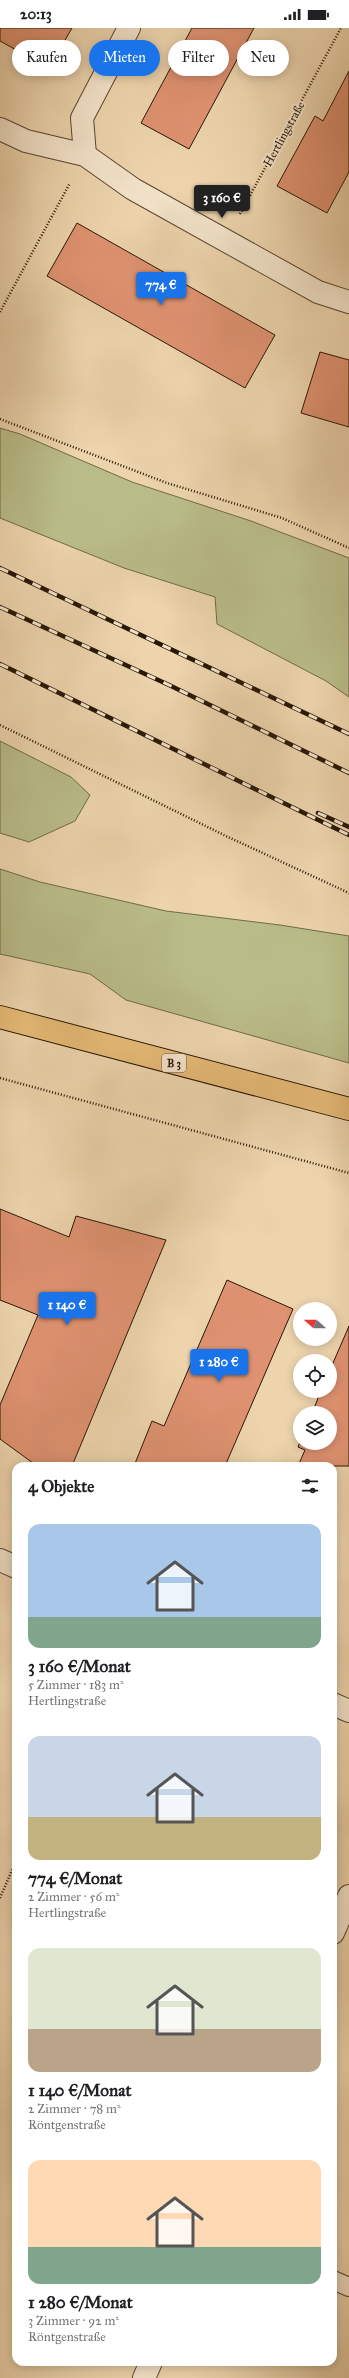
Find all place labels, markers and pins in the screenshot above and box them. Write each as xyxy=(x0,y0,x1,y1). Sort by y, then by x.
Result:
pin: 3 160 € xyxy=(185,185,259,219)
pin: 774 € xyxy=(133,272,189,306)
pin: 1 140 € xyxy=(30,1292,104,1326)
pin: 1 280 € xyxy=(182,1349,256,1383)

